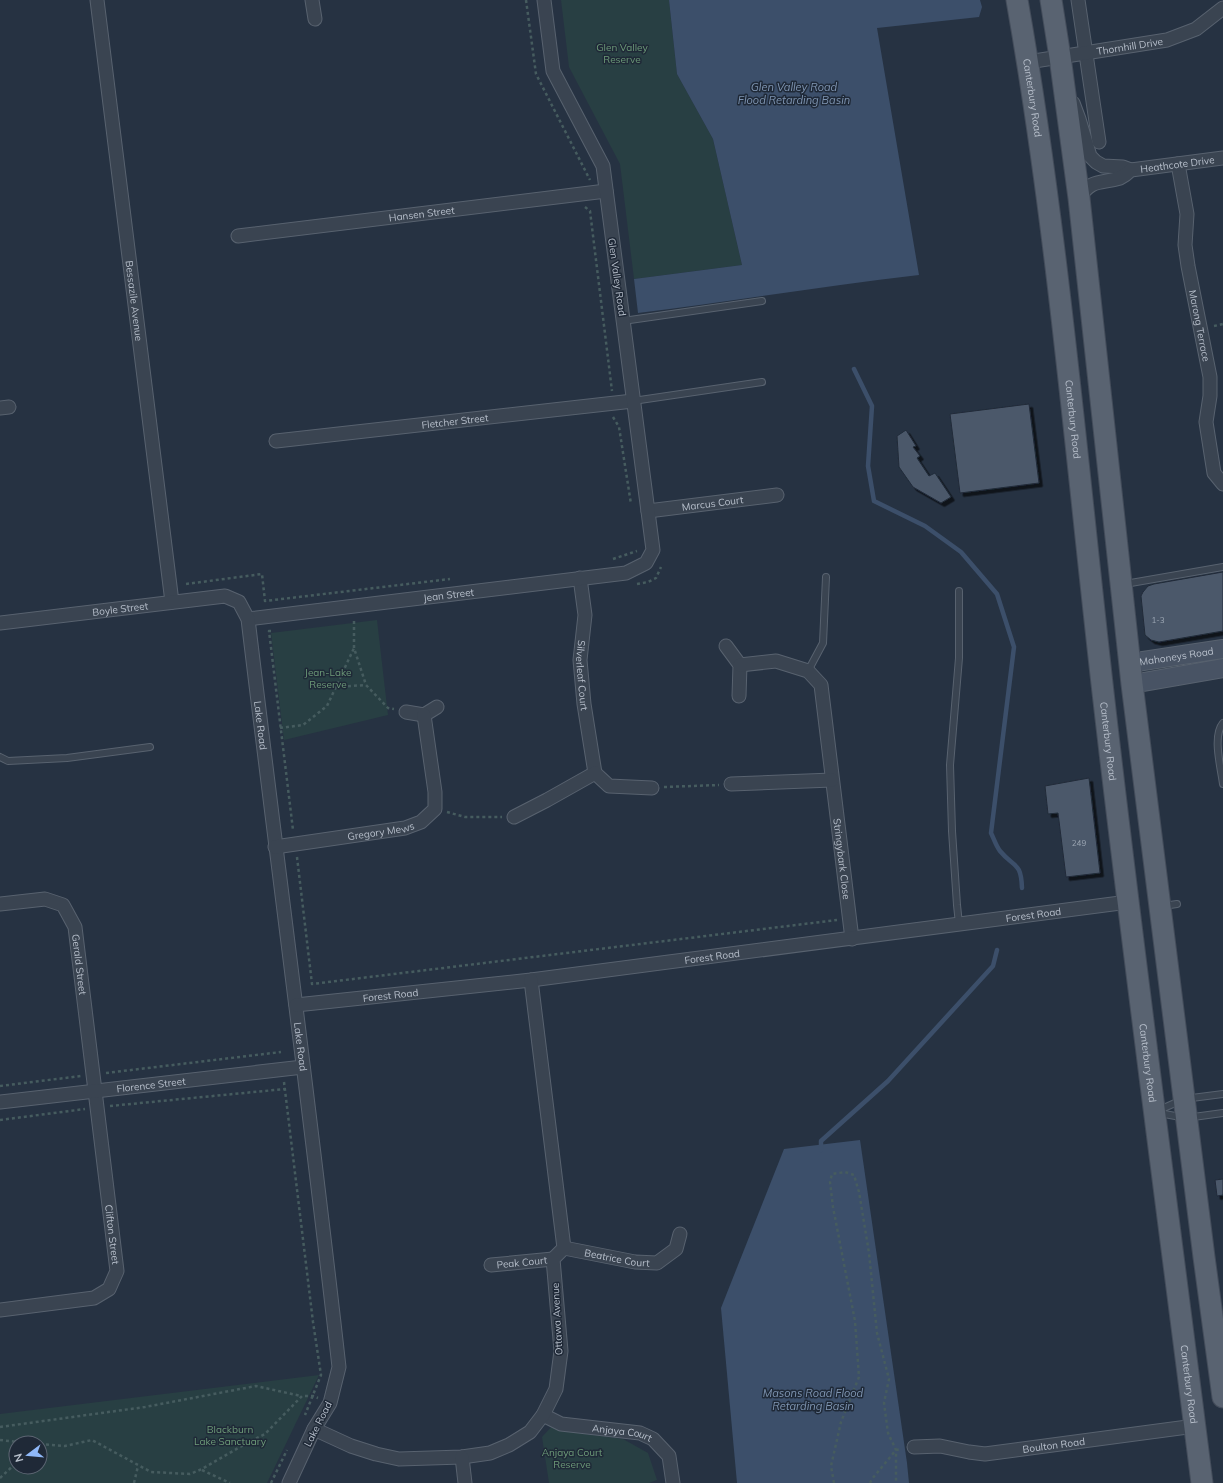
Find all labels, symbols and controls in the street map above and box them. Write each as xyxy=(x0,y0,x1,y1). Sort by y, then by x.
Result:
street label: Thornhill Drive xyxy=(1096,34,1164,58)
park label: Glen Valley Reserve xyxy=(596,41,648,66)
street label: Canterbury Road xyxy=(1020,57,1045,138)
water label: Glen Valley Road Flood Retarding Basin xyxy=(738,80,850,107)
street label: Heathcote Drive xyxy=(1139,153,1215,175)
street label: Hansen Street xyxy=(388,203,456,224)
street label: Glen Valley Road xyxy=(605,237,629,317)
street label: Bessazile Avenue xyxy=(123,260,146,342)
street label: Marong Terrace xyxy=(1186,289,1213,363)
street label: Canterbury Road xyxy=(1063,379,1084,459)
street label: Fletcher Street xyxy=(421,411,489,431)
street label: Marcus Court xyxy=(681,493,745,513)
street label: Jean Street xyxy=(422,585,475,604)
street label: Boyle Street xyxy=(92,599,149,618)
house number: 1-3 xyxy=(1151,615,1165,625)
street label: Silverleaf Court xyxy=(573,639,592,712)
street label: Mahoneys Road xyxy=(1139,644,1214,668)
park label: Jean-Lake Reserve xyxy=(305,666,351,691)
street label: Lake Road xyxy=(251,700,270,750)
street label: Canterbury Road xyxy=(1098,701,1120,781)
street label: Stringybark Close xyxy=(831,817,854,900)
street label: Gregory Mews xyxy=(347,819,416,843)
house number: 249 xyxy=(1072,838,1086,848)
street label: Forest Road xyxy=(1005,904,1062,924)
street label: Gerald Street xyxy=(69,933,90,996)
street label: Forest Road xyxy=(684,946,741,966)
street label: Forest Road xyxy=(362,986,419,1004)
street label: Lake Road xyxy=(291,1021,310,1072)
street label: Canterbury Road xyxy=(1137,1023,1160,1103)
street label: Florence Street xyxy=(116,1074,187,1095)
street label: Clifton Street xyxy=(102,1204,123,1266)
street label: Beatrice Court xyxy=(583,1246,650,1269)
street label: Peak Court xyxy=(496,1253,548,1271)
street label: Ottawa Avenue xyxy=(549,1282,565,1356)
street label: Canterbury Road xyxy=(1178,1344,1201,1424)
water label: Masons Road Flood Retarding Basin xyxy=(763,1386,864,1413)
street label: Lake Road xyxy=(301,1399,335,1449)
street label: Anjaya Court xyxy=(592,1421,655,1444)
park label: Blackburn Lake Sanctuary xyxy=(194,1423,267,1448)
street label: Boulton Road xyxy=(1022,1434,1086,1455)
north arrow xyxy=(8,1435,48,1475)
park label: Anjaya Court Reserve xyxy=(542,1446,603,1471)
text: N xyxy=(11,1452,26,1464)

